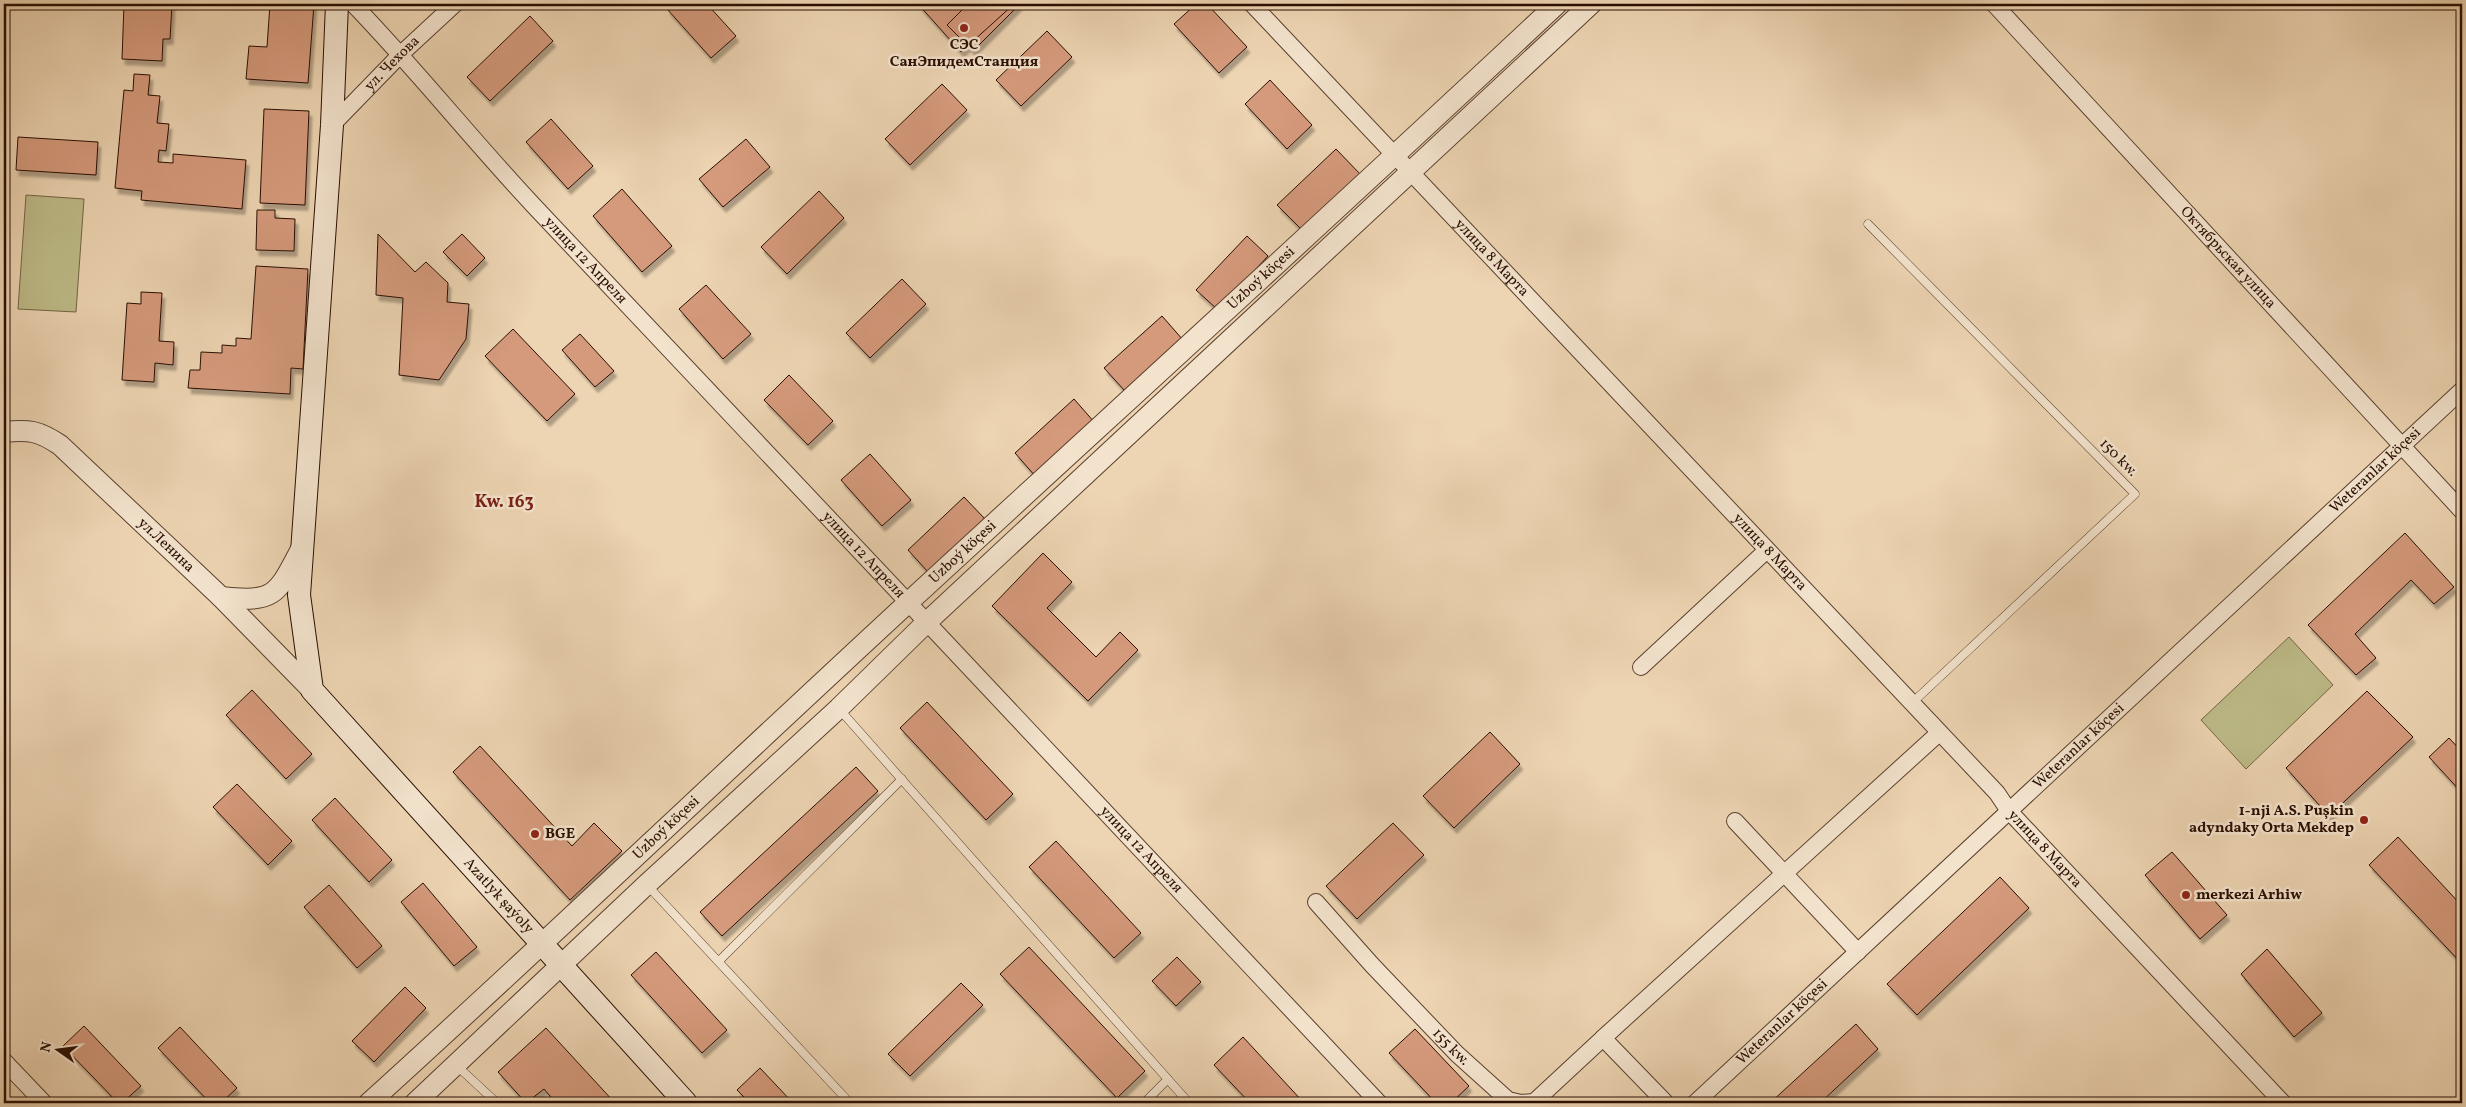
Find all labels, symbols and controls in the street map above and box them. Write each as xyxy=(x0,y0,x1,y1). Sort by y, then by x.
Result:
marker: СЭС СанЭпидемСтанция xyxy=(958,22,970,34)
street label: ул. Чехова xyxy=(360,31,425,96)
place label: СЭС СанЭпидемСтанция xyxy=(890,35,1039,73)
street label: Октябрьская улица xyxy=(2175,202,2281,313)
street label: улица 12 Апреля xyxy=(539,212,632,309)
street label: улица 8 Марта xyxy=(1450,214,1534,301)
street label: Uzboý köçesi xyxy=(1223,242,1300,315)
street label: Weteranlar köçesi xyxy=(2325,423,2426,518)
street label: 150 kw. xyxy=(2094,434,2142,482)
district label: Kw. 163 xyxy=(474,490,534,515)
street label: улица 12 Апреля xyxy=(817,507,910,603)
street label: улица 8 Марта xyxy=(1728,509,1812,596)
street label: ул.Ленина xyxy=(133,513,199,577)
street label: Uzboý köçesi xyxy=(924,516,1001,589)
street label: Weteranlar köçesi xyxy=(2028,698,2129,794)
street label: Uzboý köçesi xyxy=(628,791,705,865)
street label: улица 12 Апреля xyxy=(1095,801,1187,898)
place label: 1-nji A.S. Puşkin adyndaky Orta Mekdep xyxy=(2189,801,2354,839)
street label: улица 8 Марта xyxy=(2003,805,2087,893)
marker: 1-nji A.S. Puşkin adyndaky Orta Mekdep xyxy=(2358,814,2370,826)
place label: BGE xyxy=(545,824,575,845)
marker: BGE xyxy=(529,828,541,840)
street label: Azatlyk şaýoly xyxy=(458,853,539,939)
place label: merkezi Arhiw xyxy=(2196,885,2302,906)
marker: merkezi Arhiw xyxy=(2180,889,2192,901)
street label: Weteranlar köçesi xyxy=(1732,974,1833,1070)
north arrow xyxy=(32,1024,82,1074)
street label: 155 kw. xyxy=(1427,1024,1474,1071)
text: N xyxy=(36,1040,57,1054)

